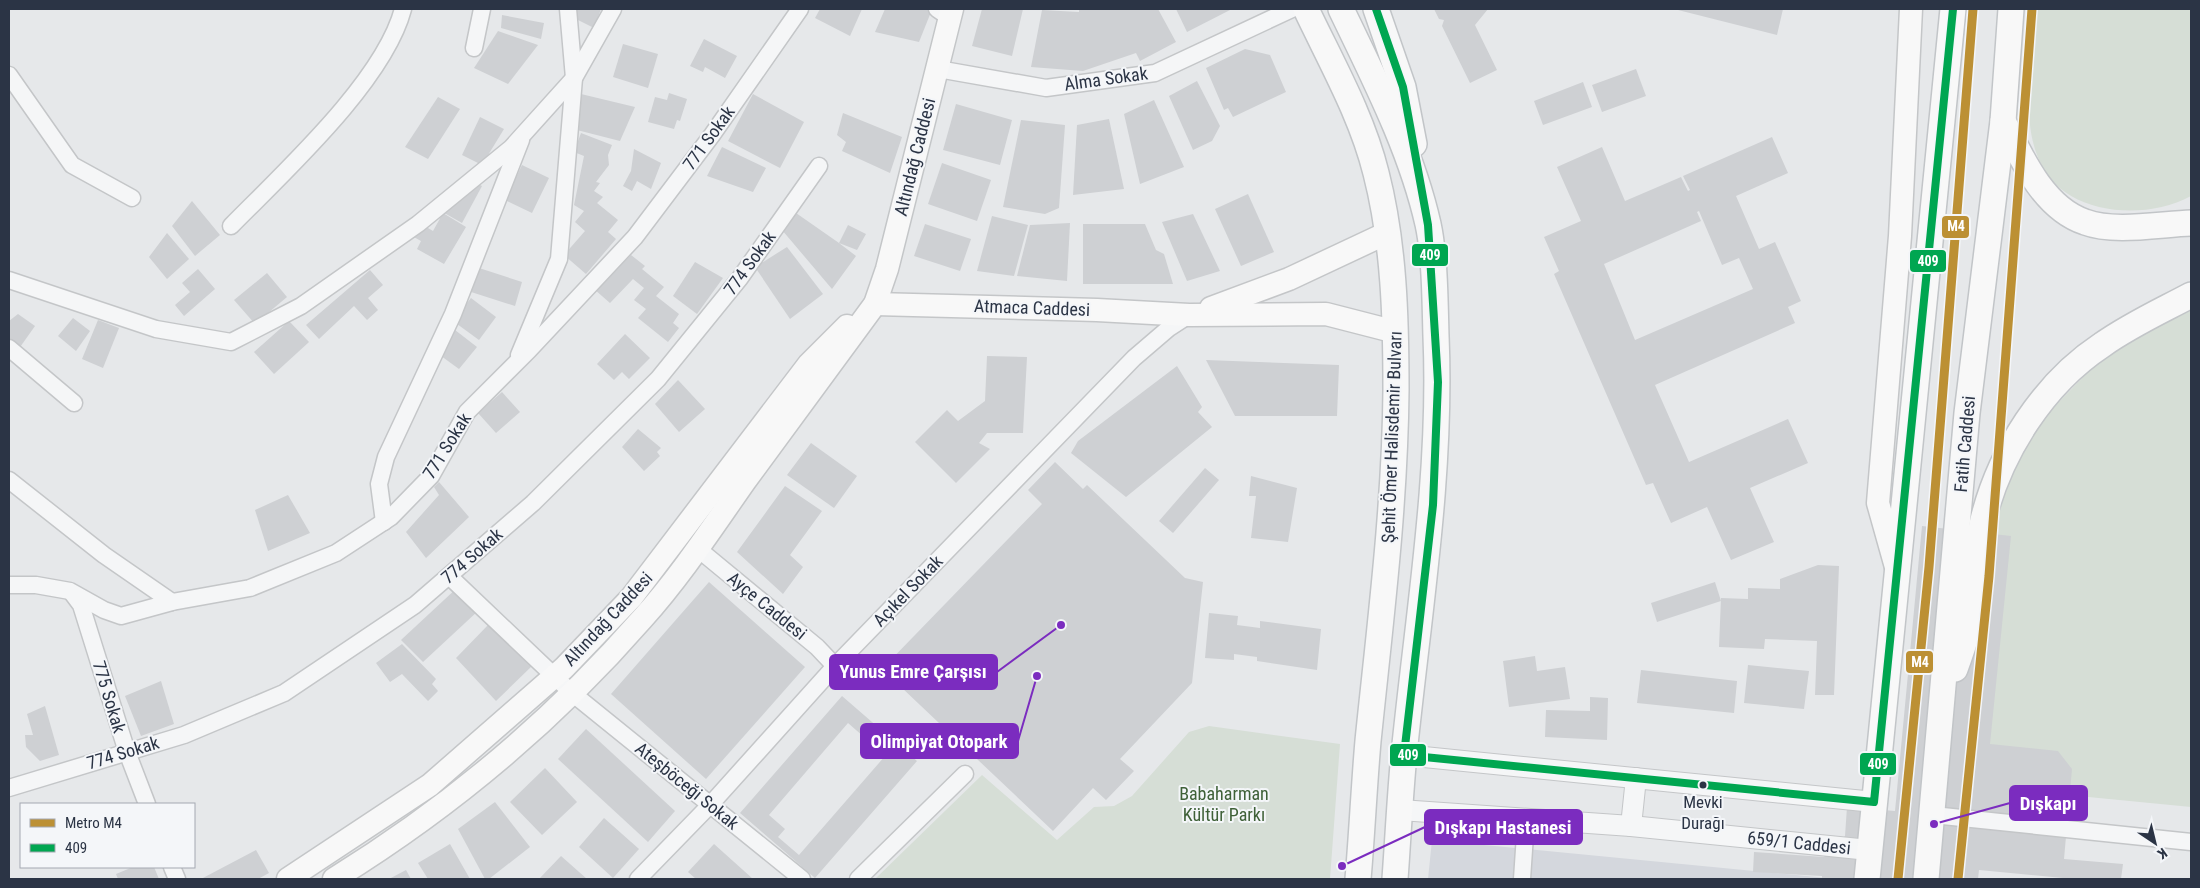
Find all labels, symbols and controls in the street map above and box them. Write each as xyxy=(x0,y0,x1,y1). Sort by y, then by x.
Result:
street label: Alma Sokak xyxy=(1063,62,1149,95)
street label: Altındağ Caddesi xyxy=(890,96,939,218)
street label: 771 Sokak xyxy=(678,102,739,174)
line badge: M4 xyxy=(1941,215,1970,239)
text: M4 xyxy=(1947,218,1965,234)
street label: 774 Sokak xyxy=(719,227,780,299)
line badge: 409 xyxy=(1411,243,1449,267)
text: 409 xyxy=(1419,247,1441,263)
line badge: 409 xyxy=(1909,249,1947,273)
text: 409 xyxy=(1917,253,1939,269)
street label: Atmaca Caddesi xyxy=(974,295,1090,320)
street label: Şehit Ömer Halisdemir Bulvarı xyxy=(1377,331,1406,543)
street label: Fatih Caddesi xyxy=(1950,395,1979,493)
street label: 771 Sokak xyxy=(418,409,475,483)
street label: 774 Sokak xyxy=(437,523,506,588)
street label: Açıkel Sokak xyxy=(869,551,947,631)
street label: Altındağ Caddesi xyxy=(559,567,657,670)
street label: Ayçe Caddesi xyxy=(724,567,811,644)
line badge: M4 xyxy=(1905,650,1934,674)
text: M4 xyxy=(1911,654,1929,670)
callout: Yunus Emre Çarşısı xyxy=(830,655,997,689)
street label: 775 Sokak xyxy=(89,658,130,735)
text: Yunus Emre Çarşısı xyxy=(839,660,987,683)
callout: Olimpiyat Otopark xyxy=(861,724,1018,758)
text: Olimpiyat Otopark xyxy=(870,730,1008,753)
street label: 774 Sokak xyxy=(84,732,161,773)
street label: Ateşböceği Sokak xyxy=(631,737,743,834)
line badge: 409 xyxy=(1389,743,1427,767)
text: 409 xyxy=(1397,747,1419,763)
line badge: 409 xyxy=(1859,752,1897,776)
text: 409 xyxy=(1867,756,1889,772)
marker: Mevki Durağı xyxy=(1698,780,1708,790)
park label: Babaharman Kültür Parkı xyxy=(1179,783,1269,825)
callout: Dışkapı xyxy=(2010,786,2087,820)
place label: Mevki Durağı xyxy=(1681,792,1725,833)
text: Dışkapı xyxy=(2020,792,2076,815)
legend xyxy=(20,803,195,868)
callout: Dışkapı Hastanesi xyxy=(1425,810,1582,844)
text: Metro M4 xyxy=(65,814,122,832)
text: Dışkapı Hastanesi xyxy=(1434,816,1572,839)
north arrow xyxy=(2130,818,2180,868)
street label: 659/1 Caddesi xyxy=(1746,827,1852,858)
text: 409 xyxy=(65,839,87,857)
text: K xyxy=(2154,845,2170,863)

